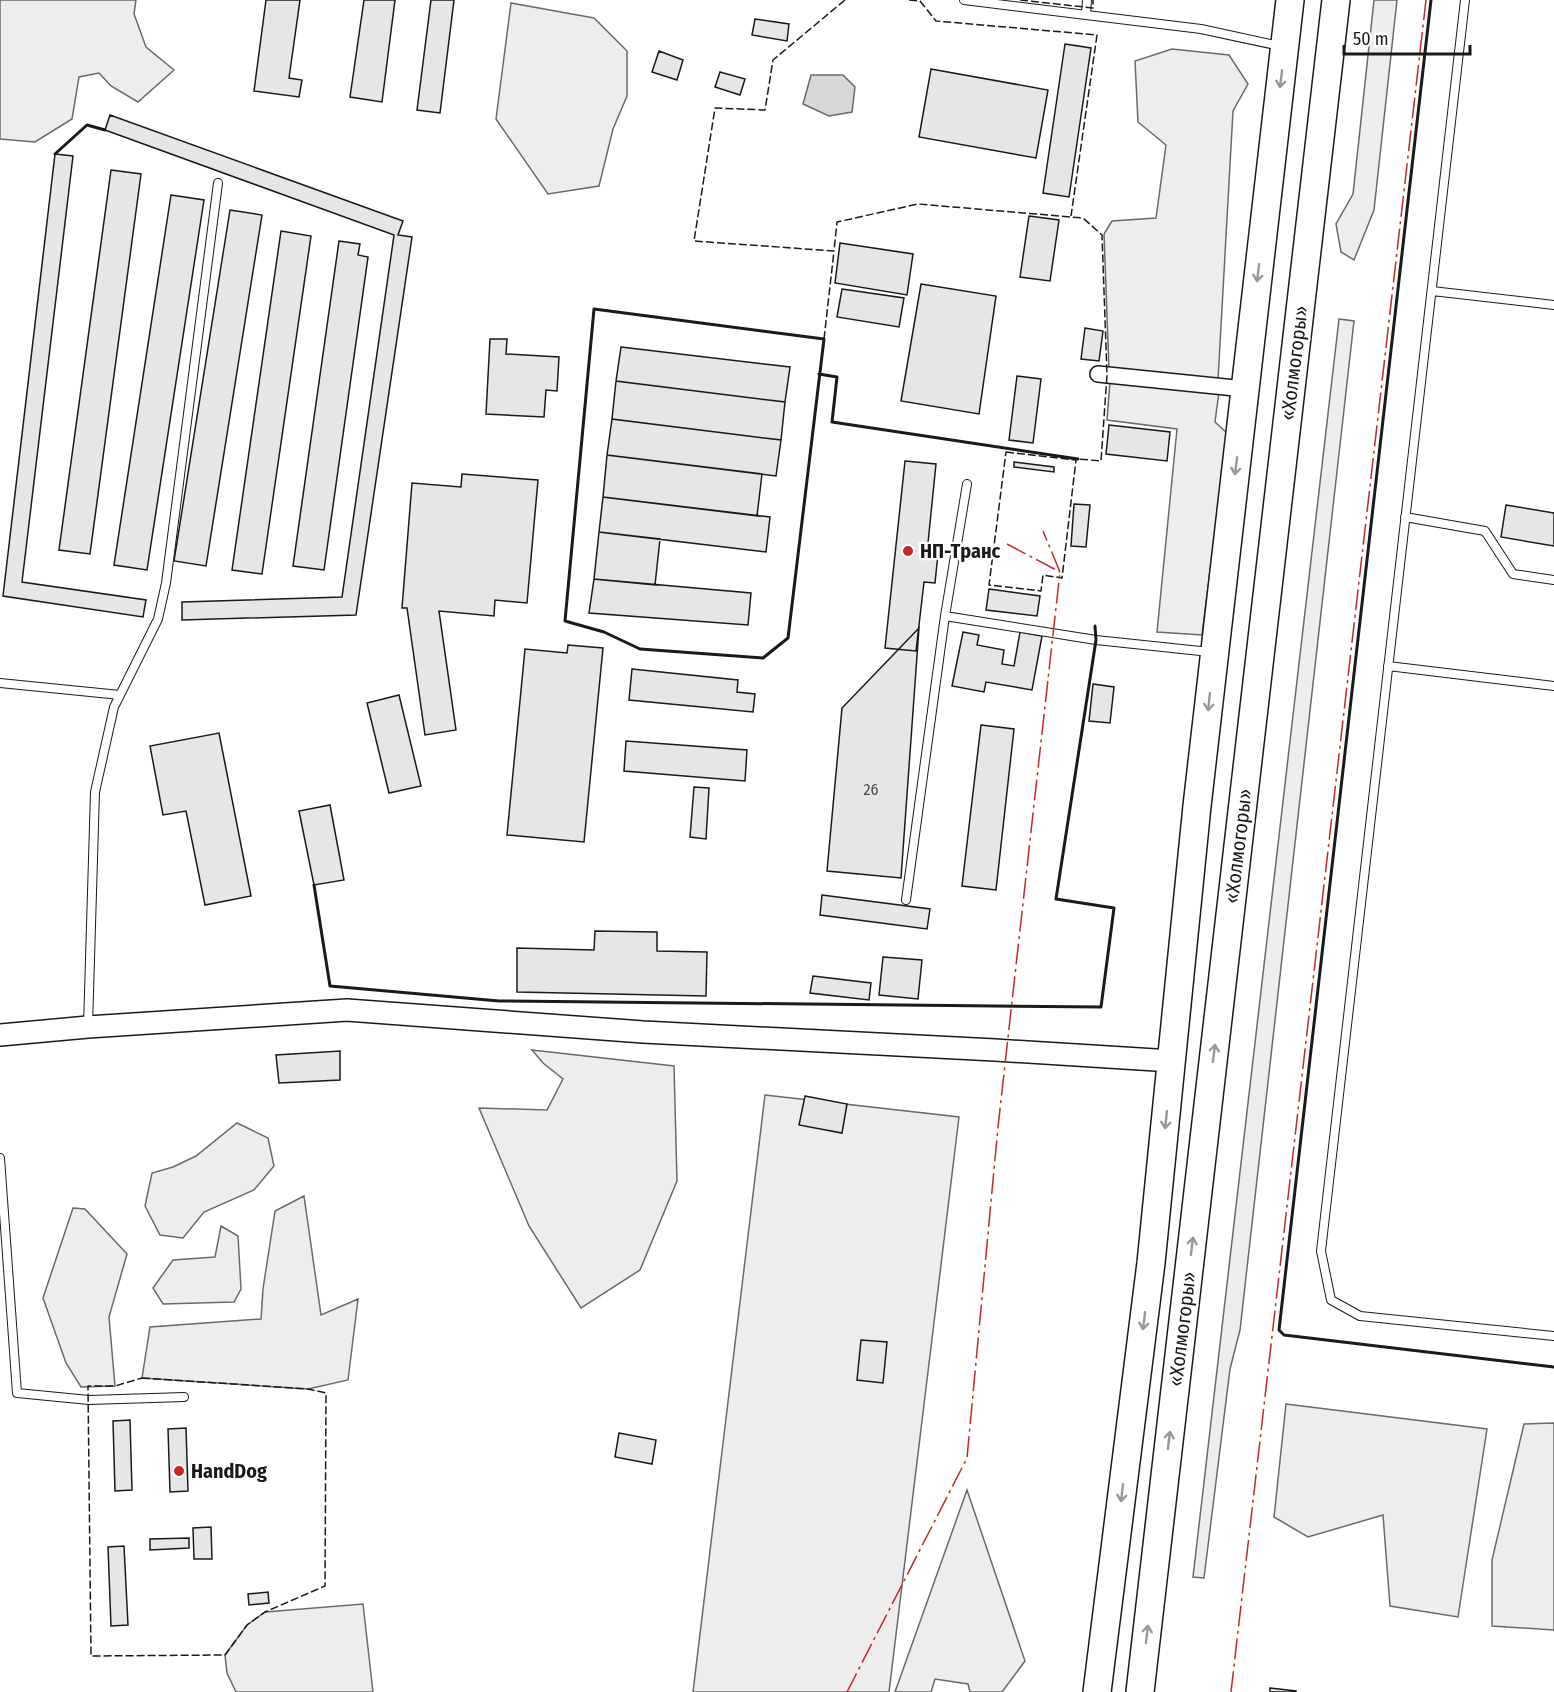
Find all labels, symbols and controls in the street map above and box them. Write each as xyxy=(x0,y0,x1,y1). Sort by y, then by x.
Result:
scale bar xyxy=(1344,18,1470,56)
text: 50 m xyxy=(1353,28,1389,50)
one-way arrow xyxy=(1275,69,1286,88)
one-way arrow xyxy=(1253,262,1264,282)
street label: «Холмогоры» xyxy=(1275,304,1313,422)
one-way arrow xyxy=(1230,456,1241,476)
place label: НП-Транс xyxy=(920,539,1001,563)
marker: НП-Транс xyxy=(901,544,915,558)
one-way arrow xyxy=(1203,691,1214,711)
house number: 26 xyxy=(864,780,879,799)
street label: «Холмогоры» xyxy=(1219,787,1257,905)
one-way arrow xyxy=(1209,1043,1220,1063)
one-way arrow xyxy=(1160,1109,1171,1129)
one-way arrow xyxy=(1187,1237,1198,1257)
street label: «Холмогоры» xyxy=(1163,1270,1201,1388)
one-way arrow xyxy=(1138,1311,1149,1330)
one-way arrow xyxy=(1164,1431,1175,1451)
place label: HandDog xyxy=(191,1459,267,1483)
marker: HandDog xyxy=(172,1464,186,1478)
one-way arrow xyxy=(1117,1483,1128,1503)
one-way arrow xyxy=(1142,1624,1153,1644)

